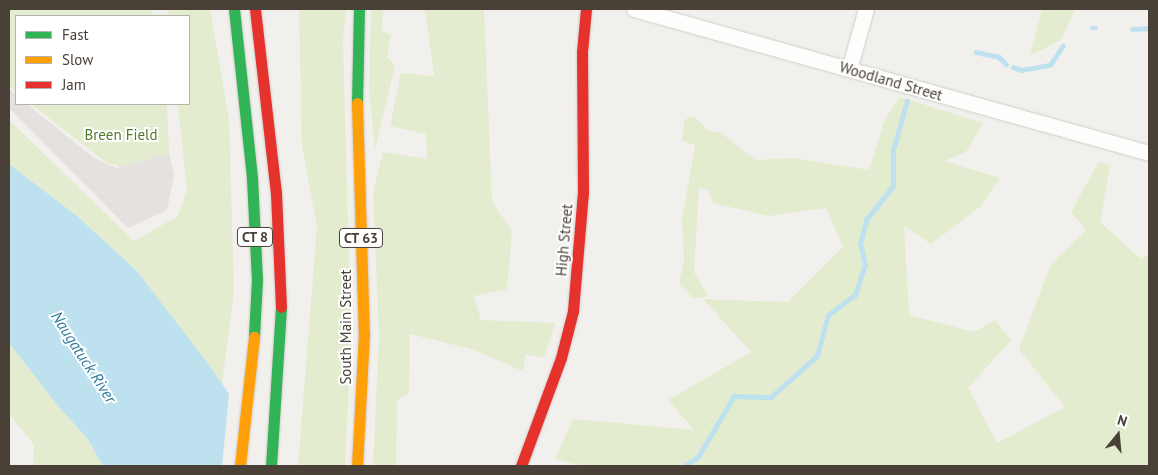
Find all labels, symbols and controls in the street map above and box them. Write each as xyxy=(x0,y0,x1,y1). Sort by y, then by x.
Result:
legend xyxy=(15,15,190,105)
text: Fast xyxy=(62,25,89,44)
text: Slow xyxy=(62,50,93,69)
street label: Woodland Street xyxy=(837,58,945,104)
text: Jam xyxy=(62,75,86,94)
park label: Breen Field xyxy=(85,126,157,144)
street label: High Street xyxy=(552,203,576,277)
road number: CT 8 xyxy=(236,226,274,248)
road number: CT 63 xyxy=(338,227,384,250)
street label: South Main Street xyxy=(337,269,355,385)
water label: Naugatuck River xyxy=(47,307,121,407)
north arrow xyxy=(1093,410,1143,460)
text: N xyxy=(1115,411,1129,431)

